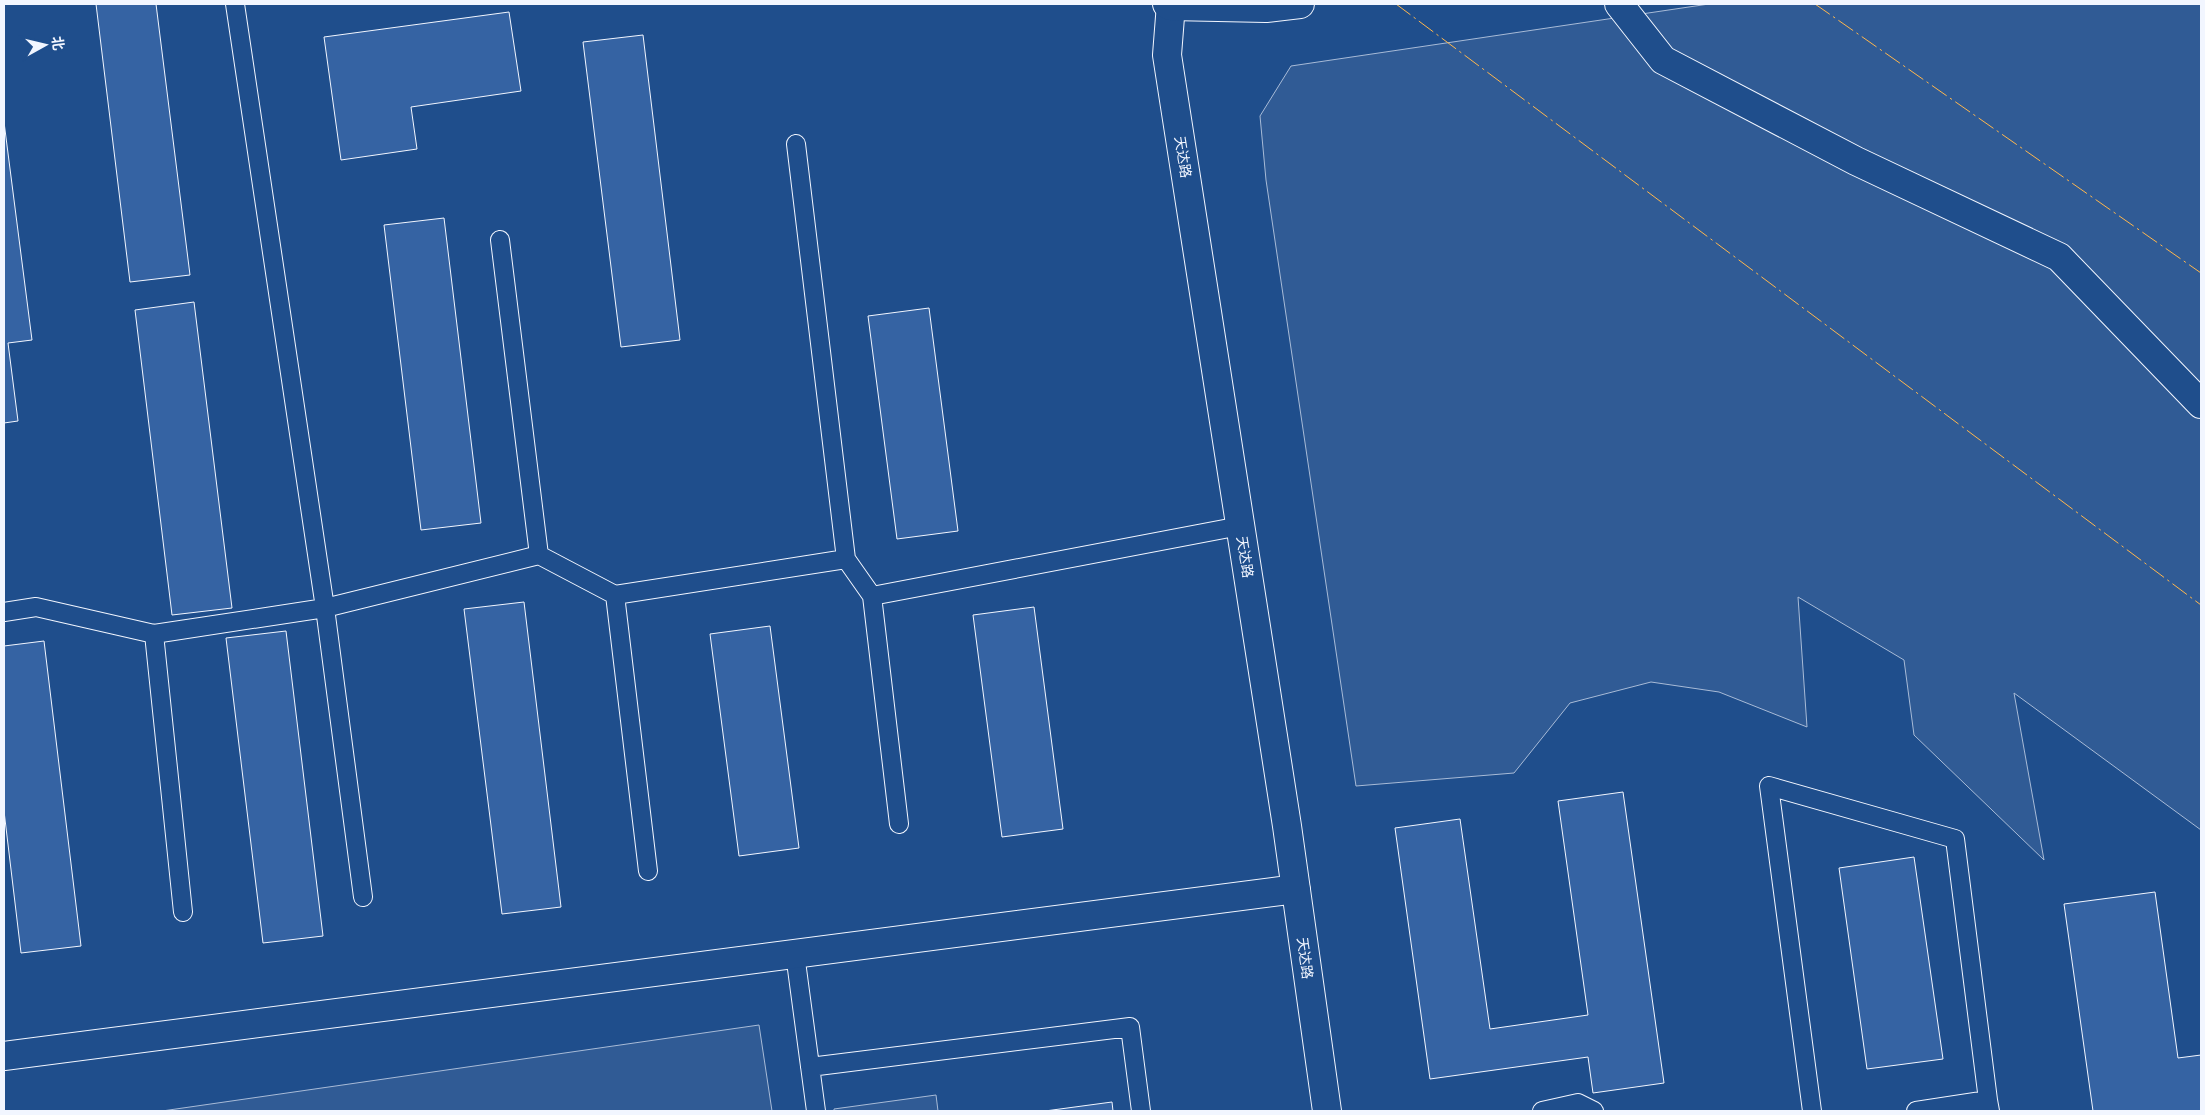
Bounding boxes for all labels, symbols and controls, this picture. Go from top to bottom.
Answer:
north arrow [20,20,70,70]
text: 北 [48,35,68,51]
street label: 天达路 [1171,135,1195,179]
street label: 天达路 [1233,535,1257,579]
street label: 天达路 [1293,936,1317,980]

